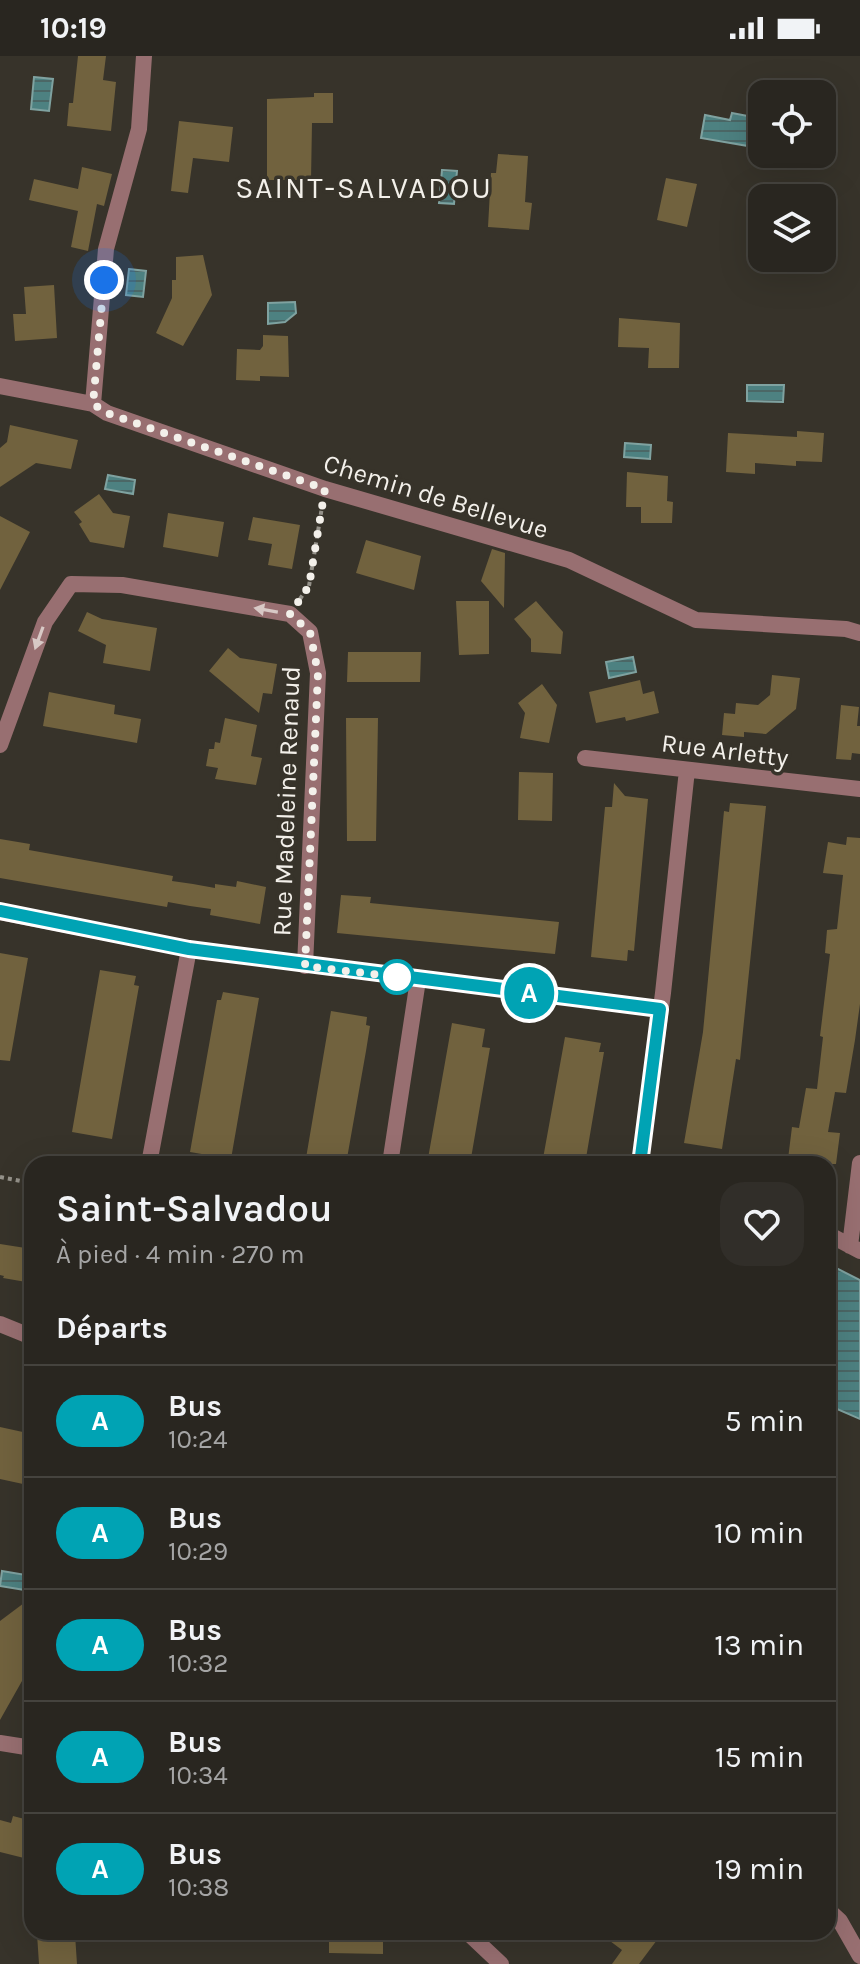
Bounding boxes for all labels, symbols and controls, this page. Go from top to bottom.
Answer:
text: 10:19 [40,10,107,46]
map controls [748,80,836,272]
button: locate [748,80,836,168]
district label: SAINT-SALVADOU [235,170,493,206]
button: layers [748,184,836,272]
your location [84,260,124,300]
street label: Chemin de Bellevue [320,448,552,545]
one-way arrow [253,603,278,616]
one-way arrow [32,626,45,650]
street label: Rue Madeleine Renaud [266,665,307,937]
street label: Rue Arletty [660,727,790,774]
unlabelled marker [380,960,414,994]
line badge: A [503,967,555,1019]
text: A [520,976,538,1009]
button: heart [720,1182,804,1266]
text: Saint-Salvadou [56,1186,333,1231]
text: À pied · 4 min · 270 m [56,1239,304,1270]
text: Départs [56,1310,168,1346]
text: Bus [168,1388,222,1424]
text: 5 min [725,1403,804,1439]
text: A [91,1404,109,1437]
text: 10:24 [168,1424,228,1455]
text: Bus [168,1500,222,1536]
text: 10 min [714,1515,804,1551]
text: A [91,1516,109,1549]
text: 10:29 [168,1536,228,1567]
text: Bus [168,1612,222,1648]
text: 13 min [714,1627,804,1663]
text: A [91,1628,109,1661]
text: 10:32 [168,1648,228,1679]
text: Bus [168,1724,222,1760]
text: 15 min [715,1739,804,1775]
text: A [91,1740,109,1773]
text: 10:34 [168,1760,228,1791]
text: Bus [168,1836,222,1872]
text: 19 min [714,1851,804,1887]
text: A [91,1852,109,1885]
text: 10:38 [168,1872,229,1903]

